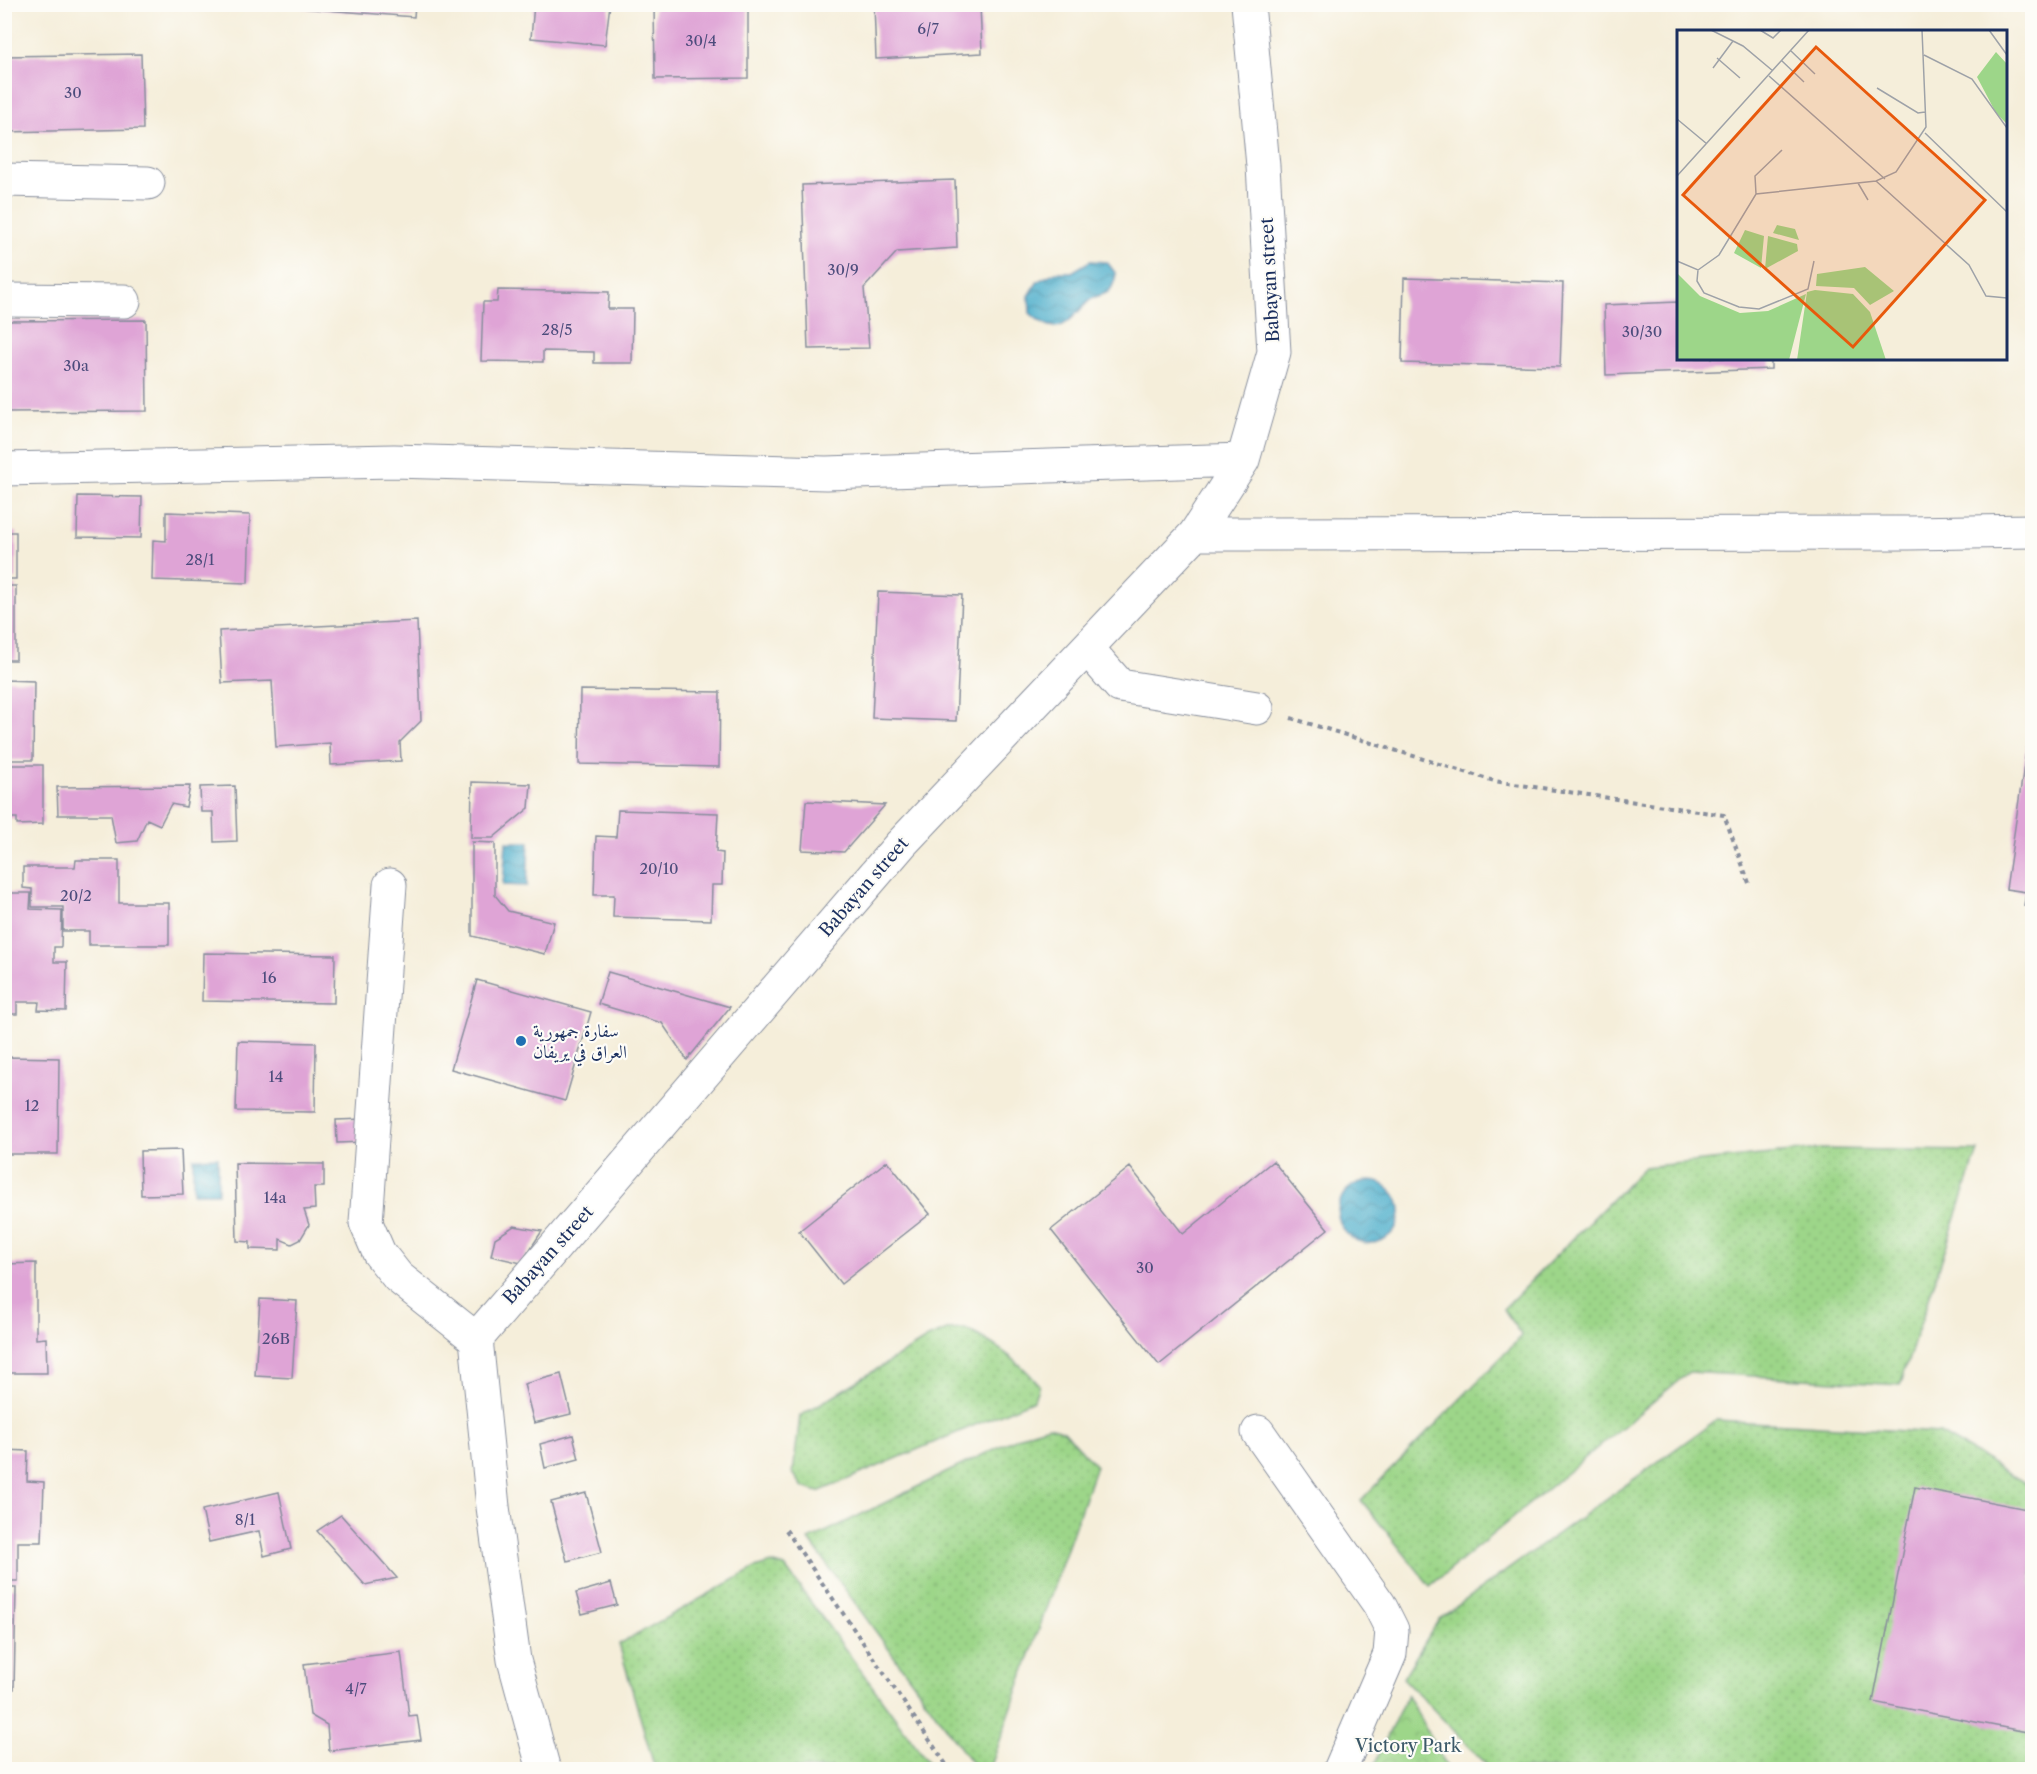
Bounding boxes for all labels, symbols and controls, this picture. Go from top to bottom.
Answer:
house number: 6/7 [917,19,939,38]
inset map [1677,30,2007,360]
house number: 30/4 [685,31,717,50]
house number: 30 [64,83,82,102]
street label: Babayan street [1256,216,1284,343]
house number: 30/9 [827,260,859,279]
house number: 28/5 [542,320,572,339]
house number: 30/30 [1622,322,1662,341]
house number: 30a [63,356,89,375]
house number: 28/1 [185,550,215,569]
street label: Babayan street [815,832,914,941]
house number: 20/10 [639,859,679,878]
house number: 20/2 [60,886,92,905]
house number: 16 [261,968,277,987]
place label: سفارة جمهورية العراق في يريفان [533,1020,627,1067]
marker: سفارة جمهورية العراق في يريفان [514,1034,528,1048]
house number: 14 [269,1067,283,1086]
house number: 12 [25,1096,39,1115]
house number: 14a [264,1188,287,1207]
street label: Babayan street [498,1201,598,1309]
house number: 30 [1136,1258,1154,1277]
house number: 26B [262,1329,290,1348]
house number: 8/1 [235,1510,256,1529]
house number: 4/7 [345,1679,367,1698]
park label: Victory Park [1354,1735,1463,1757]

